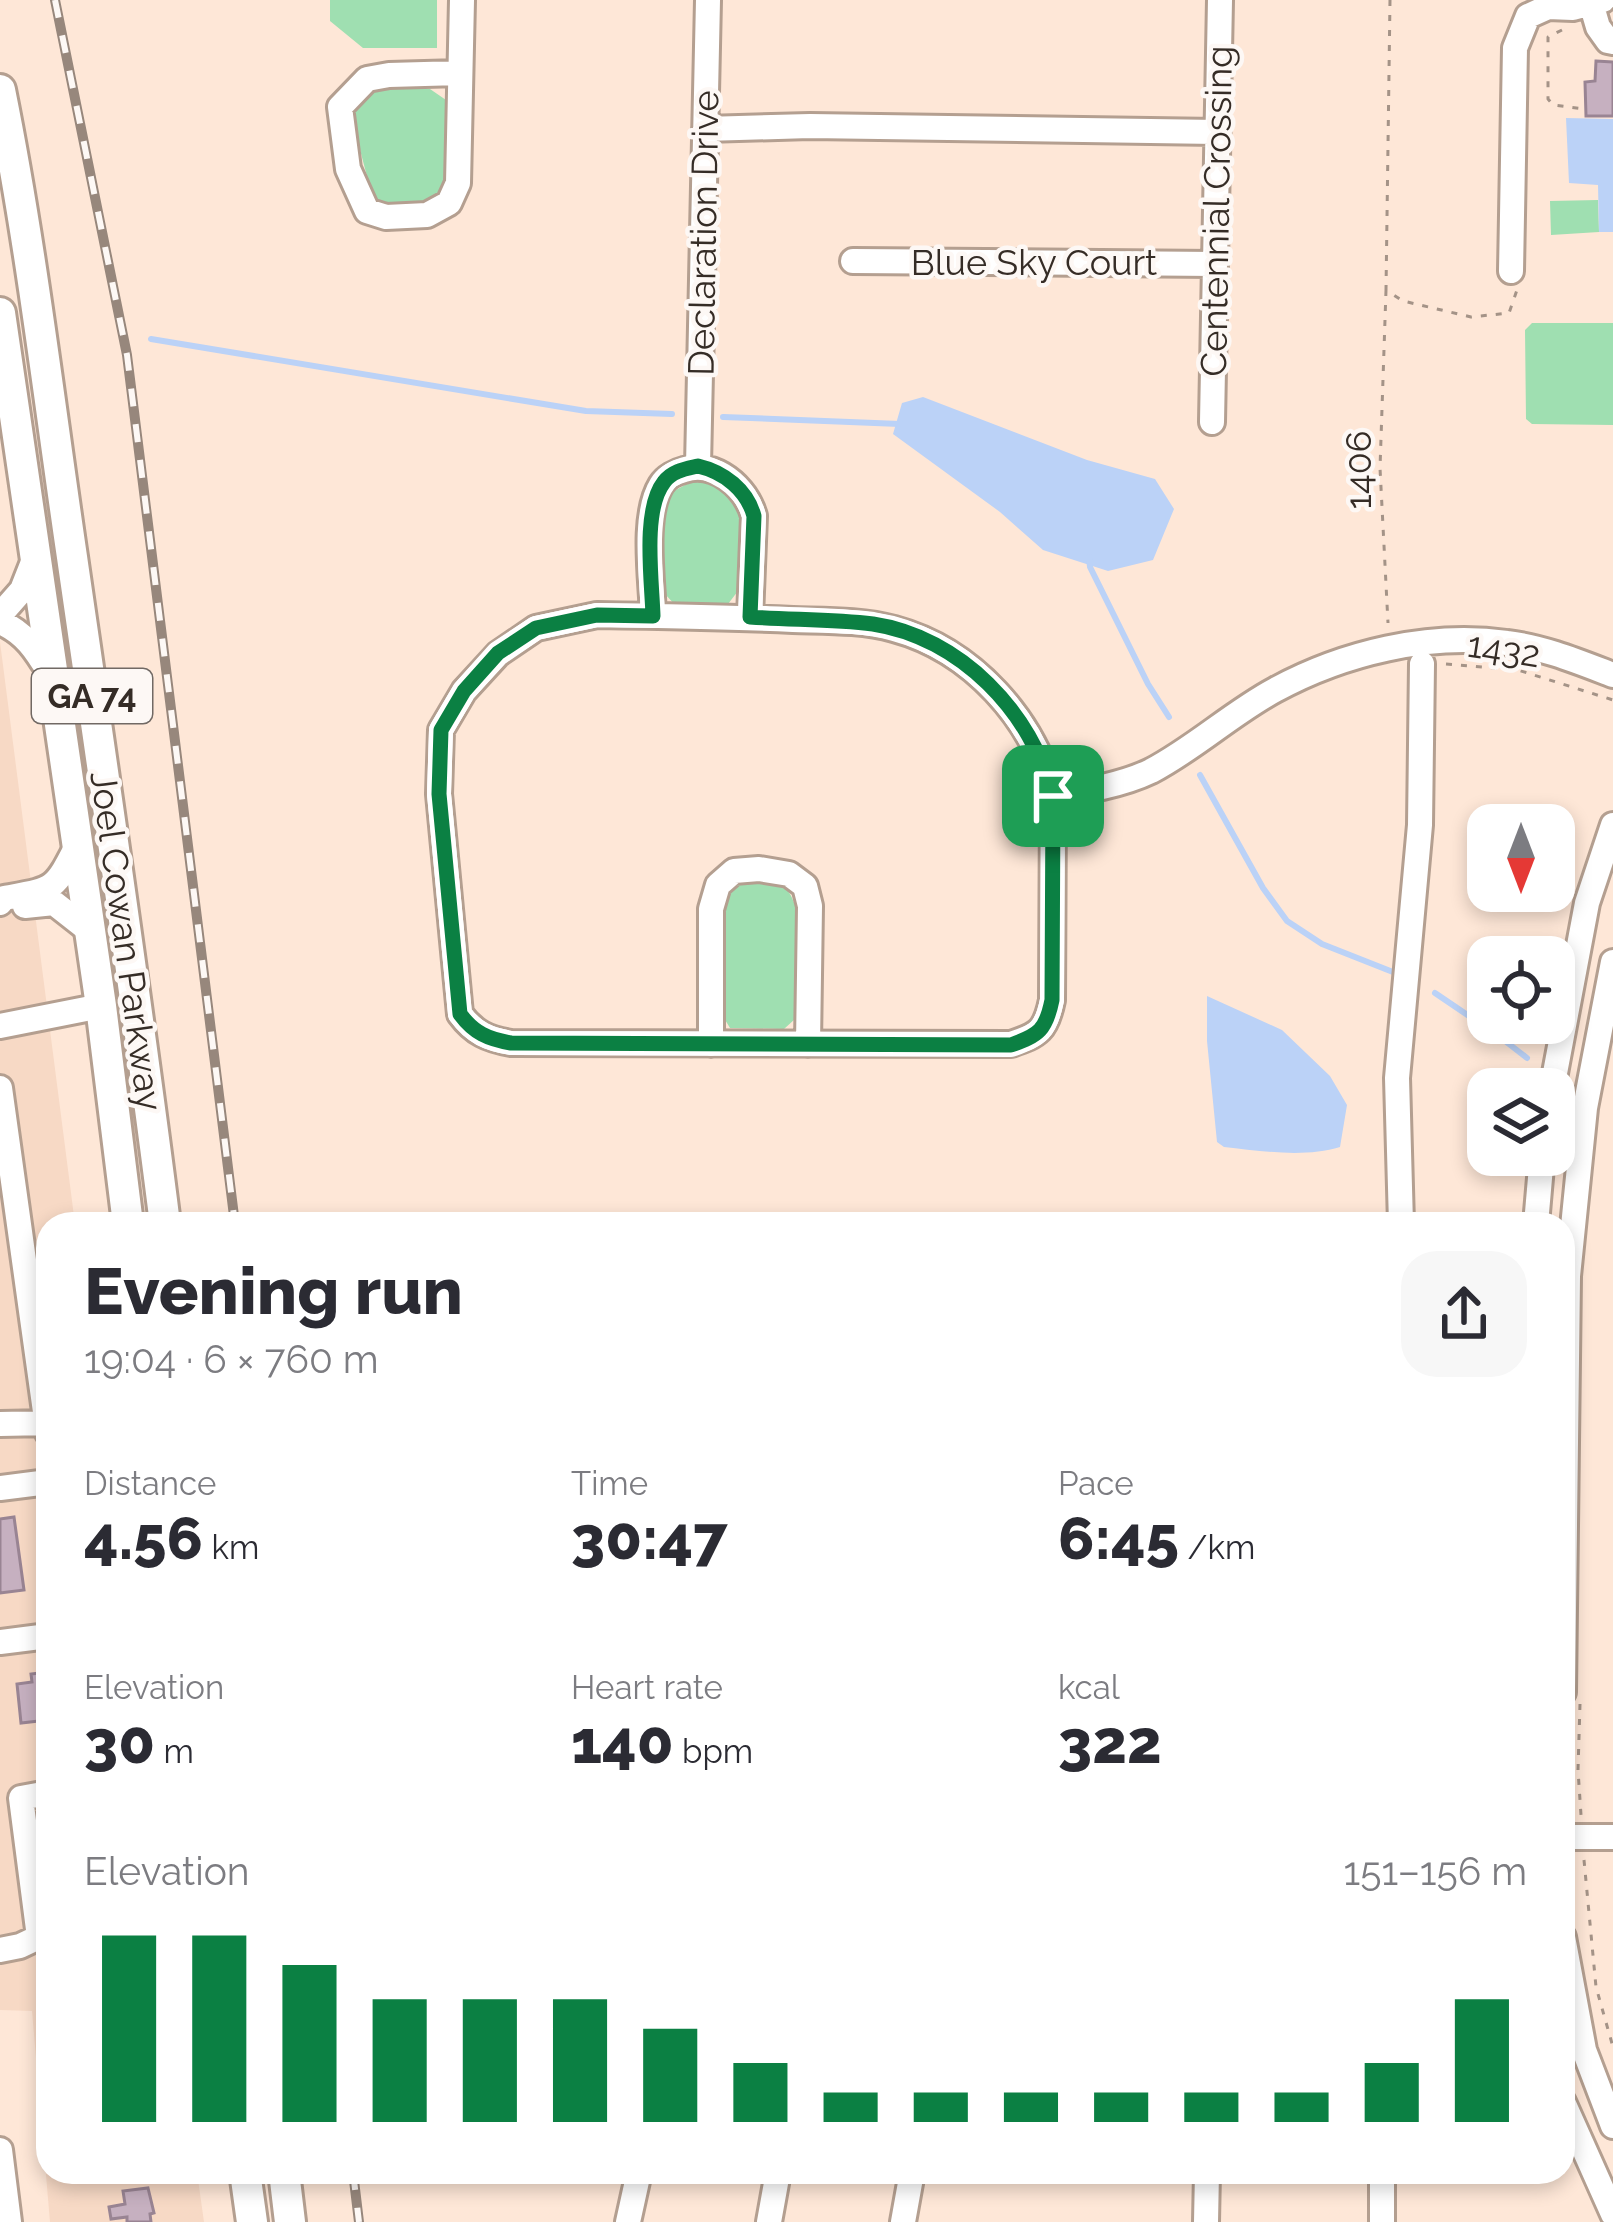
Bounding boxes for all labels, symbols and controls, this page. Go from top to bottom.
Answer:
street label: Centennial Crossing [1192,45,1240,377]
street label: Declaration Drive [680,90,726,376]
street label: Blue Sky Court [911,241,1157,283]
street label: 1406 [1337,431,1379,509]
street label: 1432 [1465,623,1543,675]
road number: GA 74 [32,669,152,723]
pin [1002,745,1104,847]
icon: arrive [1020,763,1086,829]
street label: Joel Cowan Parkway [82,769,172,1113]
north arrow [1467,804,1575,912]
map controls [1467,804,1575,1176]
button: locate [1467,936,1575,1044]
button: layers [1467,1068,1575,1176]
button: share [1401,1251,1527,1377]
text: Evening run [84,1252,463,1329]
text: 19:04 · 6 × 760 m [84,1336,379,1382]
text: Distance [84,1464,216,1503]
text: Time [571,1464,648,1503]
text: Pace [1058,1464,1134,1503]
text: 4.56 [84,1503,203,1573]
text: 30:47 [571,1503,728,1573]
text: 6:45 [1058,1503,1179,1573]
text: km [203,1528,259,1567]
text: /km [1179,1528,1255,1567]
text: Elevation [84,1668,224,1707]
text: Heart rate [571,1668,723,1707]
text: kcal [1058,1668,1120,1707]
text: 30 [84,1707,155,1777]
text: 140 [571,1707,674,1777]
text: 322 [1058,1707,1162,1777]
text: m [155,1732,194,1771]
text: bpm [674,1732,753,1771]
text: Elevation [84,1848,250,1894]
text: 151–156 m [1344,1848,1527,1894]

